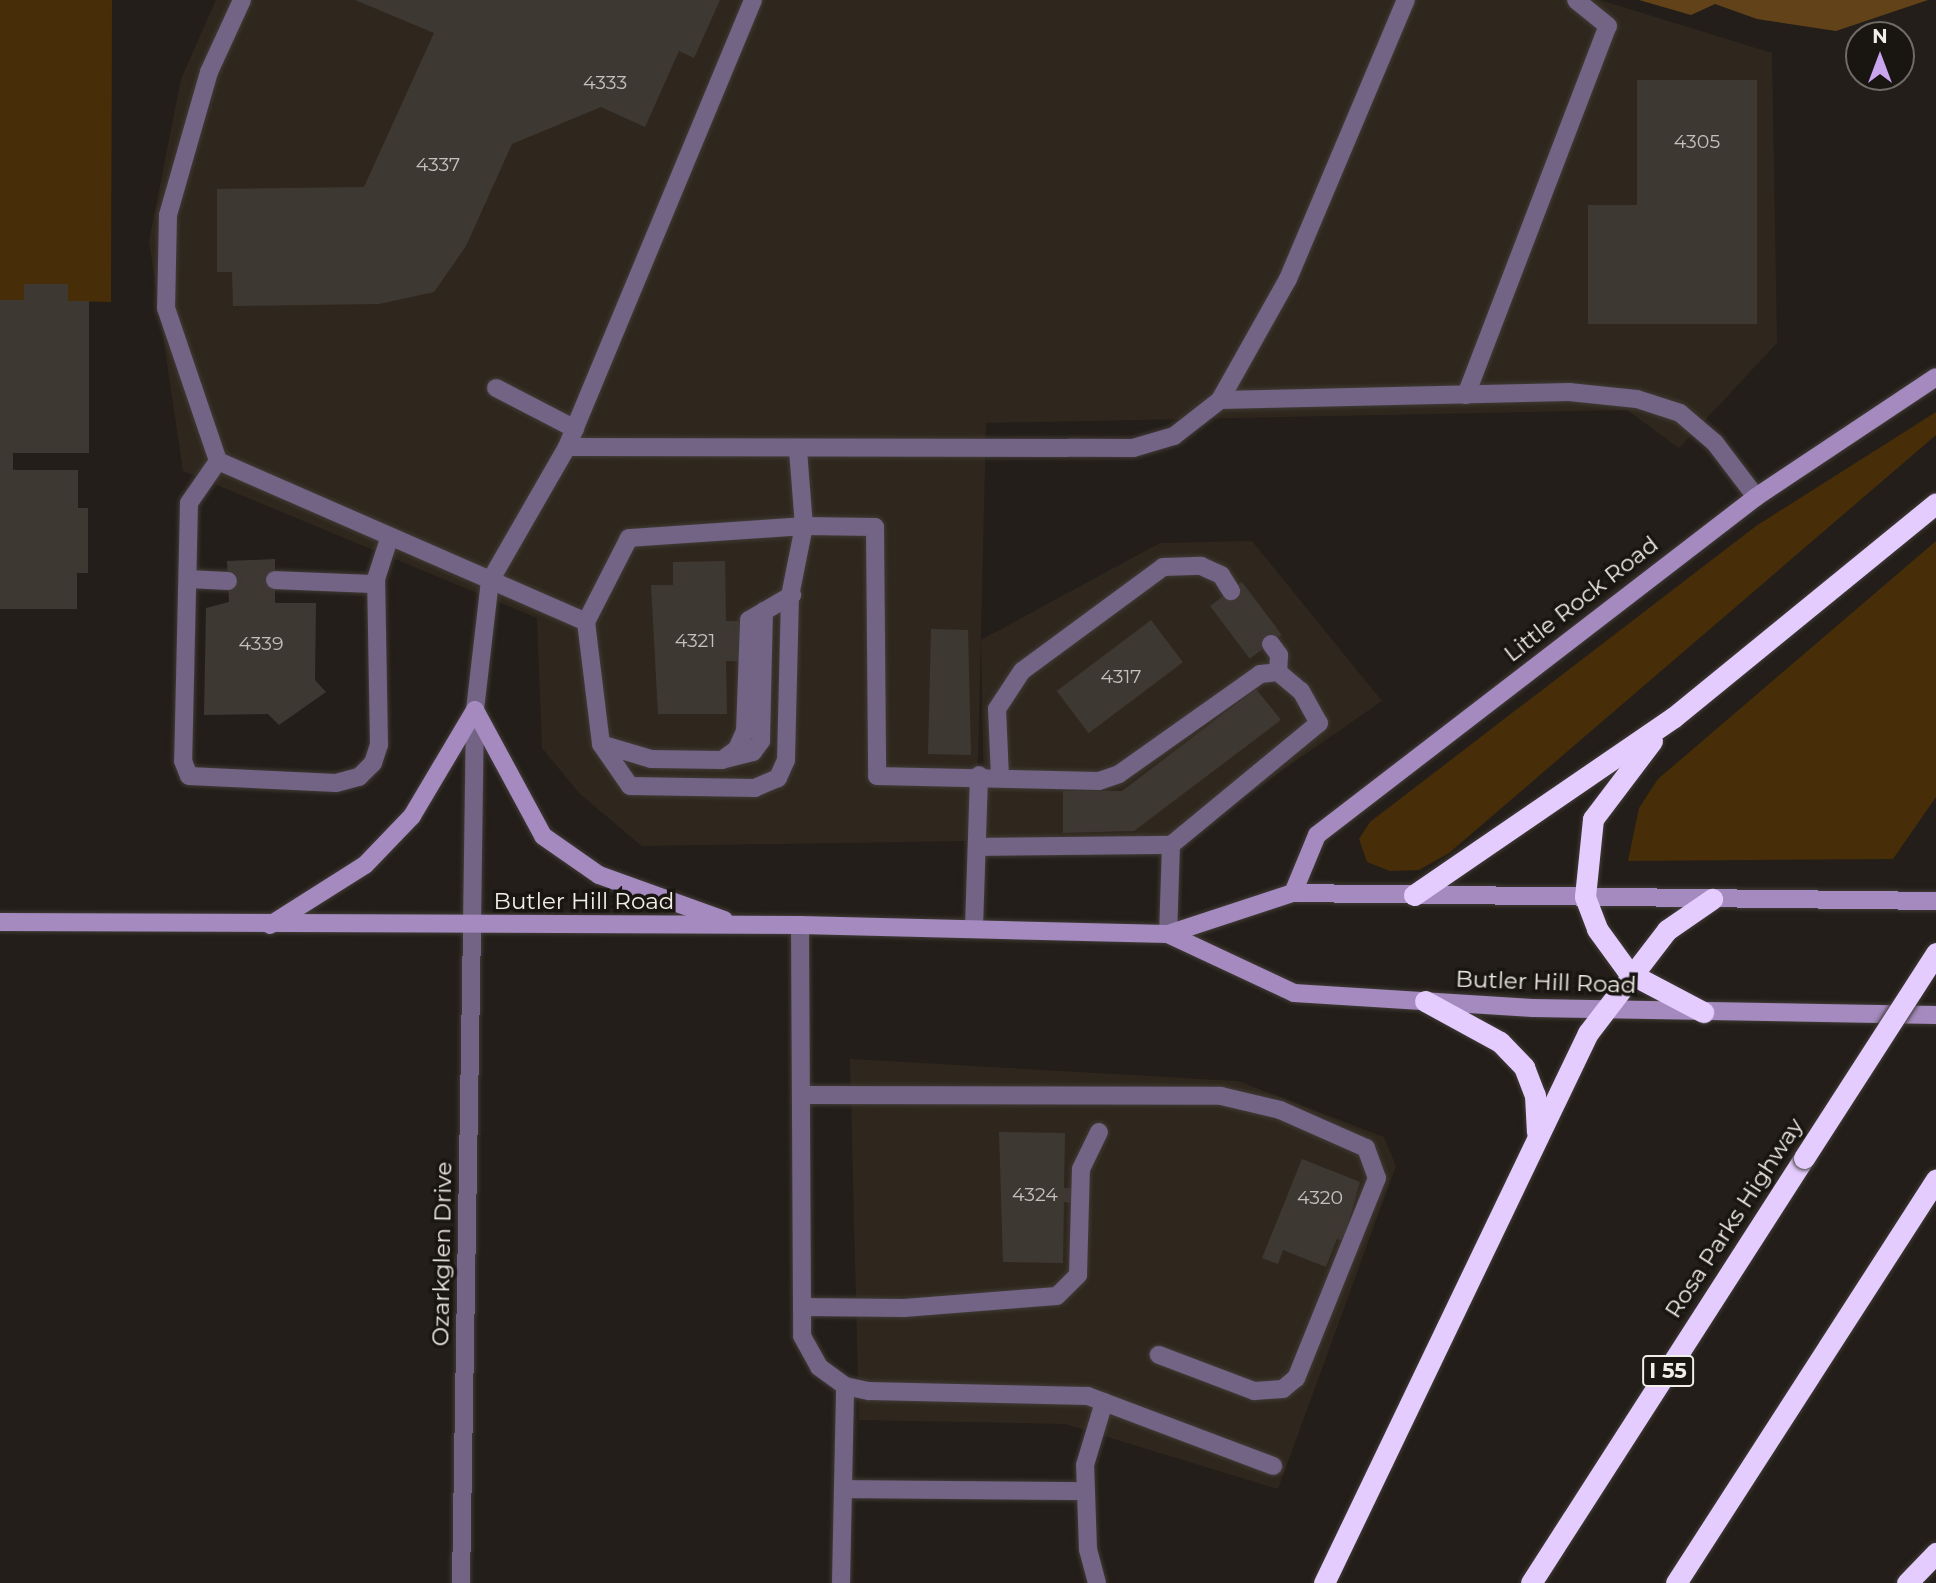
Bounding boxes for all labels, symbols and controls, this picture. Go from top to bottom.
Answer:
north arrow [1845,21,1915,91]
text: N [1872,25,1888,48]
house number: 4333 [583,72,627,94]
house number: 4305 [1674,131,1720,153]
house number: 4337 [416,154,460,176]
street label: Little Rock Road [1499,530,1663,668]
house number: 4321 [675,630,715,652]
house number: 4339 [238,633,284,655]
house number: 4317 [1100,666,1142,688]
street label: Butler Hill Road [494,887,674,915]
street label: Butler Hill Road [1455,965,1637,999]
street label: Rosa Parks Highway [1659,1113,1809,1323]
street label: Ozarkglen Drive [427,1161,457,1347]
house number: 4324 [1012,1184,1058,1206]
house number: 4320 [1297,1187,1343,1209]
road number: I 55 [1642,1354,1694,1388]

